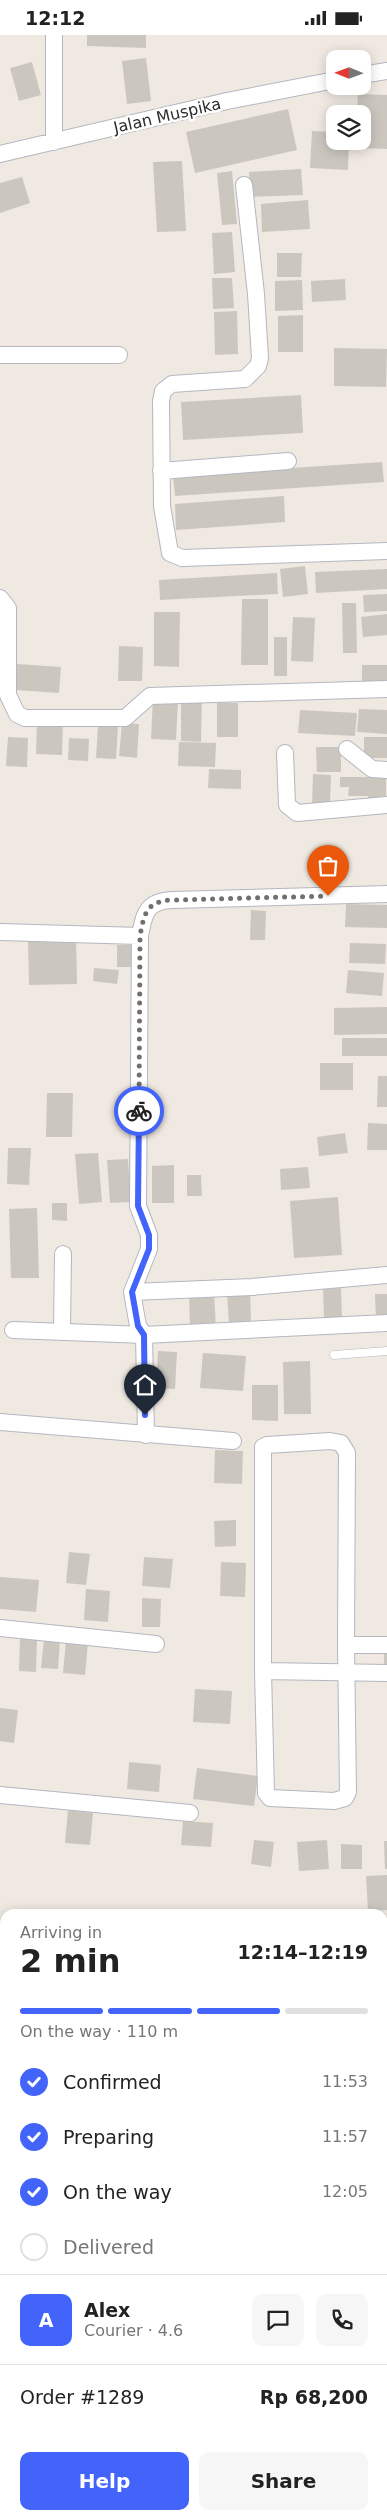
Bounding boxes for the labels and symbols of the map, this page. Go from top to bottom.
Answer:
north arrow [326,50,371,95]
street label: Jalan Muspika [111,94,223,137]
pin [307,845,349,896]
courier [114,1086,164,1136]
pin [124,1364,166,1415]

